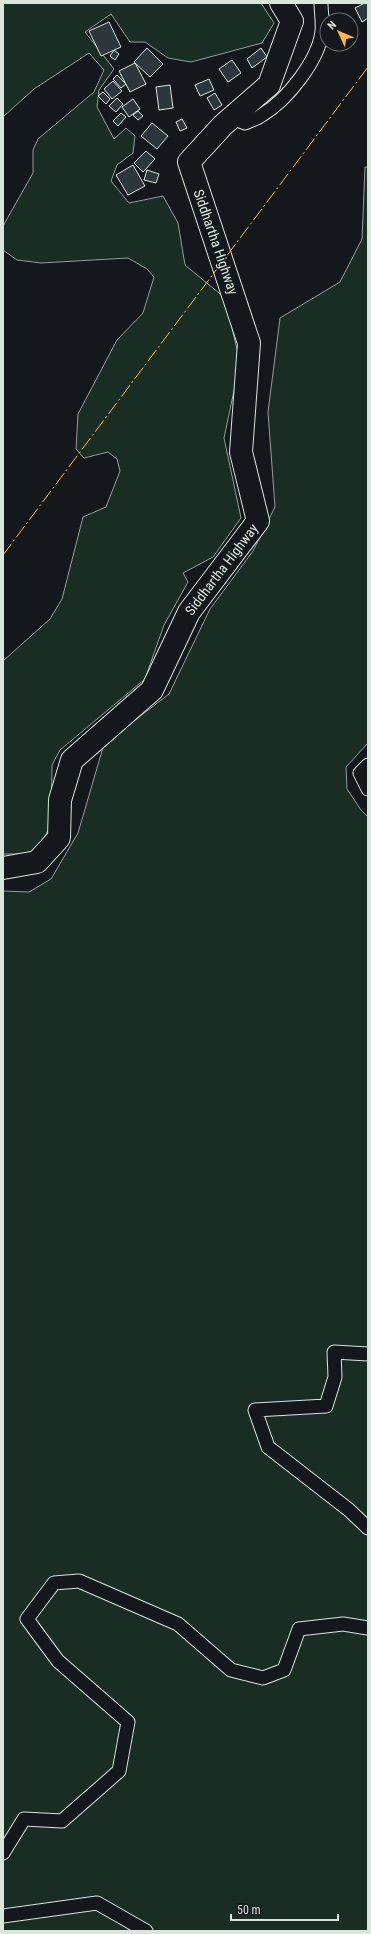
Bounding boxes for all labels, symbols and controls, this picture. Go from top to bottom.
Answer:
north arrow [319,12,359,52]
text: N [325,18,339,32]
street label: Siddhartha Highway [190,187,242,297]
street label: Siddhartha Highway [182,520,261,618]
scale bar [231,1896,338,1922]
text: 50 m [237,1903,261,1917]

